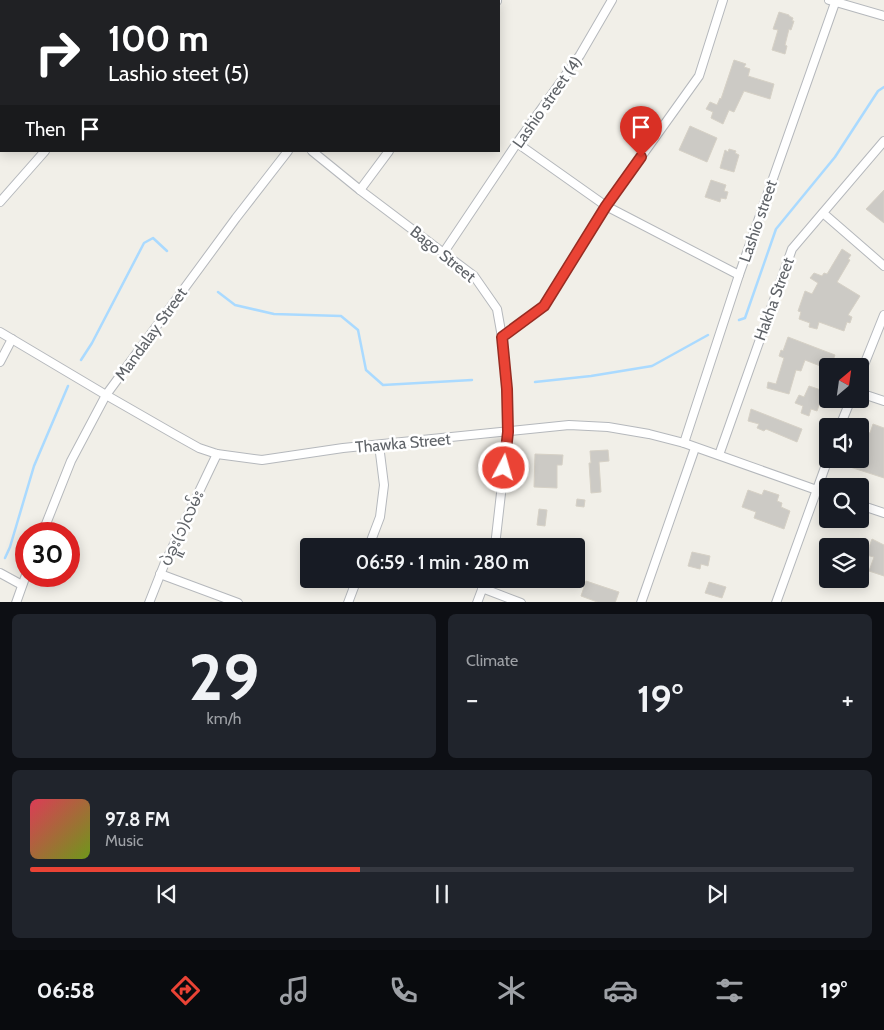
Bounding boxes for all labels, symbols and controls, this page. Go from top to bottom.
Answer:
text: 100 m [108,17,209,60]
icon: right [25,20,90,85]
street label: Lashio street (4) [508,52,586,152]
text: Lashio steet (5) [108,60,249,87]
pin [620,106,662,157]
icon: arrive [627,113,655,141]
icon: arrive [76,115,104,143]
text: Then [25,118,66,141]
street label: Lashio street [735,177,781,264]
street label: Bago Street [406,222,480,287]
street label: Hakha Street [750,254,798,343]
street label: Mandalay Street [111,283,191,384]
north arrow [819,358,869,408]
map controls [819,358,869,588]
button: sound [819,418,869,468]
street label: Thawka Street [355,429,452,457]
position arrow [477,441,529,493]
button: search [819,478,869,528]
street label: ပဲခူး(၁)လမ်း [154,486,212,571]
speed limit sign: 30 [15,522,80,587]
button: layers [819,538,869,588]
text: 06:59 · 1 min · 280 m [356,551,529,574]
text: 29 [189,637,259,716]
text: Climate [466,651,518,670]
text: 19° [637,675,683,722]
text: − [466,682,478,716]
text: + [842,682,854,716]
text: km/h [206,709,242,728]
text: 97.8 FM [105,808,170,831]
text: Music [105,831,143,850]
icon: previous [153,880,181,908]
icon: pause [428,880,456,908]
icon: next [703,880,731,908]
icon: directions [168,973,203,1008]
icon: music [277,973,312,1008]
icon: phone [386,973,421,1008]
icon: climate [494,973,529,1008]
icon: car [603,973,638,1008]
icon: filters [712,973,747,1008]
text: 06:58 [37,977,95,1004]
text: 19° [820,977,847,1004]

